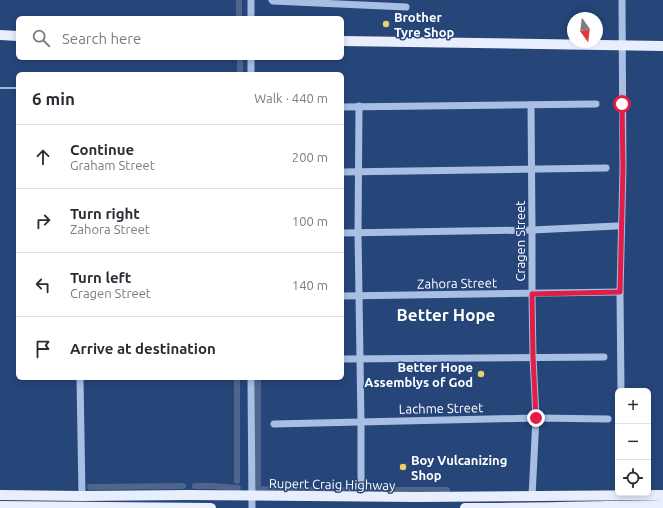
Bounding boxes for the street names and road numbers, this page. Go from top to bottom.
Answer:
street label: Cragen Street [513,201,527,281]
street label: Zahora Street [417,275,497,291]
street label: Lachme Street [399,400,483,416]
street label: Rupert Craig Highway [269,476,395,492]

